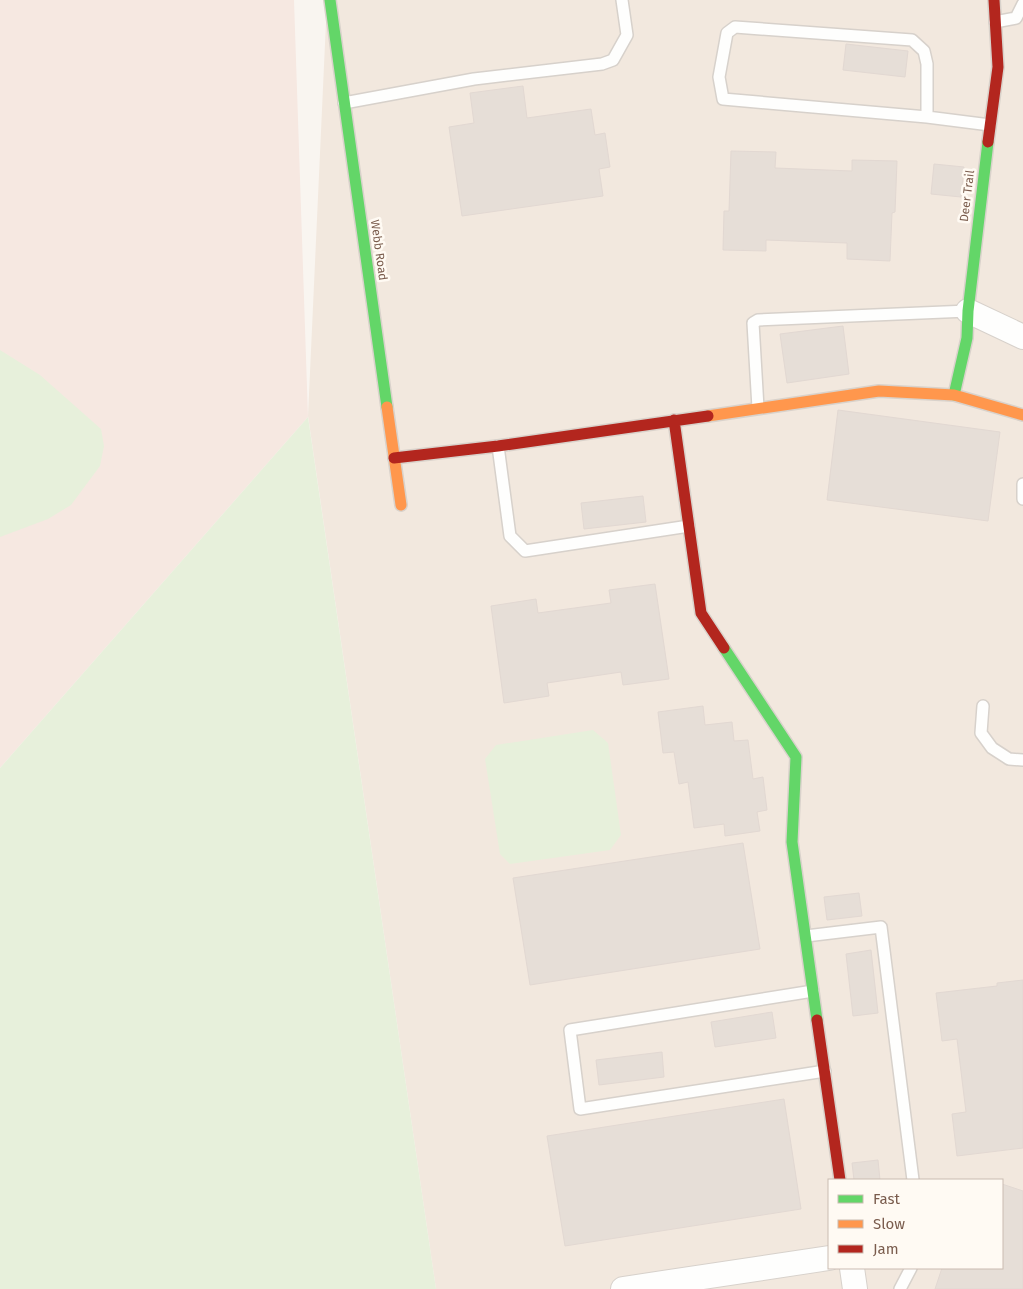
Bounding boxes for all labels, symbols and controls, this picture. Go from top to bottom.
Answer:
street label: Deer Trail [957,169,977,223]
street label: Webb Road [368,219,390,281]
legend [828,1179,1003,1269]
text: Fast [873,1190,900,1208]
text: Slow [873,1215,905,1233]
text: Jam [873,1240,899,1258]

